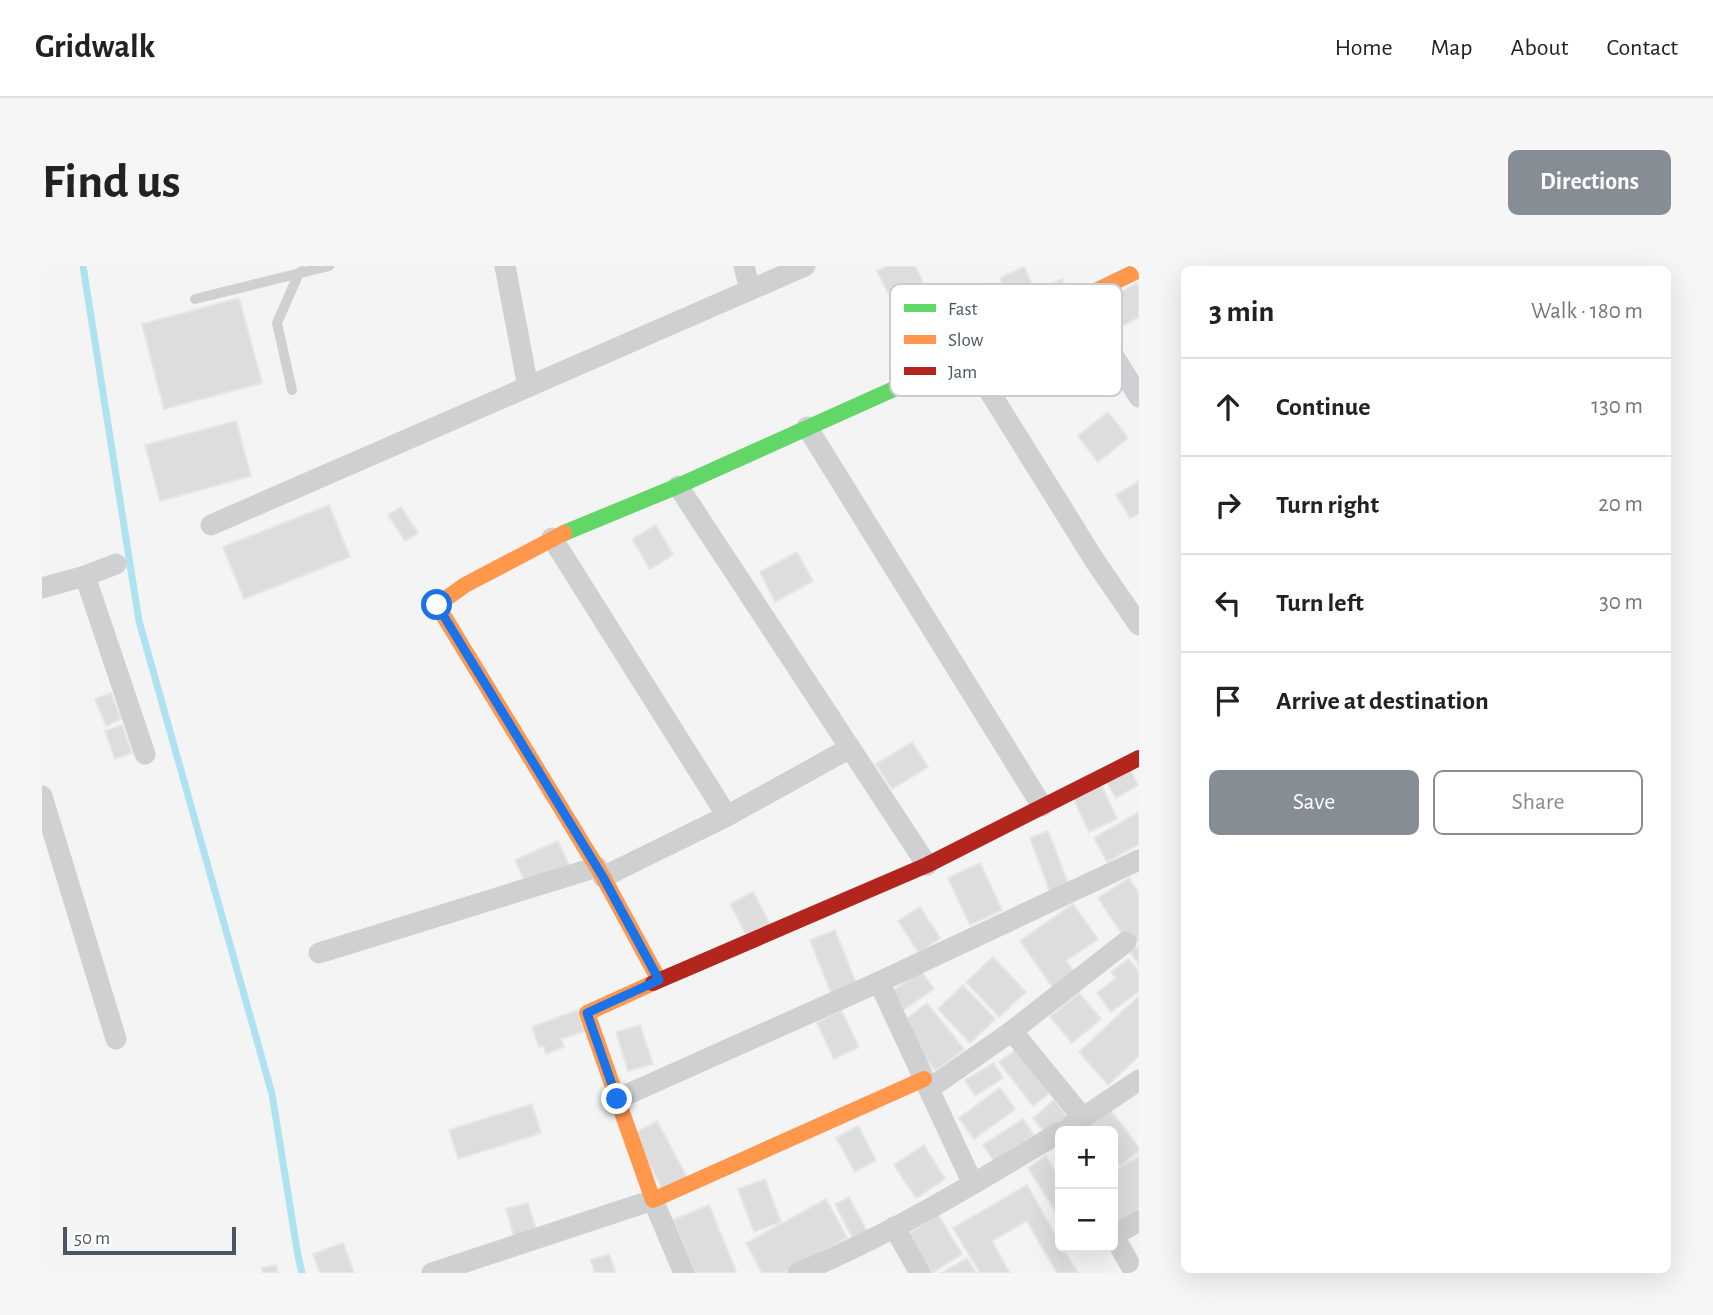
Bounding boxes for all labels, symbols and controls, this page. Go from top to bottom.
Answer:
text: Gridwalk [35,31,155,64]
text: Home [1335,36,1393,60]
text: Map [1431,36,1473,60]
text: About [1511,36,1568,60]
text: Contact [1606,36,1678,60]
button: Directions [1508,150,1671,215]
text: Find us [42,158,181,207]
legend [890,284,1122,396]
text: 3 min [1209,297,1274,327]
text: Fast [948,300,978,319]
text: Walk · 180 m [1531,300,1643,323]
text: Slow [948,331,984,350]
text: Jam [948,363,977,382]
icon: ahead [1209,388,1247,426]
text: Continue [1276,394,1371,420]
text: 130 m [1591,395,1643,418]
icon: right [1209,486,1247,524]
text: Turn right [1276,492,1379,518]
text: 20 m [1598,493,1643,516]
icon: left [1209,584,1247,622]
route start [421,589,452,620]
text: Turn left [1276,590,1364,616]
text: 30 m [1599,591,1643,614]
icon: arrive [1209,682,1247,720]
text: Arrive at destination [1276,688,1489,714]
button: Save [1209,770,1419,835]
button: Share [1433,770,1643,835]
route end [601,1083,632,1114]
map controls [1055,1126,1118,1252]
button: + [1055,1126,1118,1189]
button: − [1055,1189,1118,1252]
scale bar [63,1224,236,1256]
text: 50 m [74,1229,110,1248]

